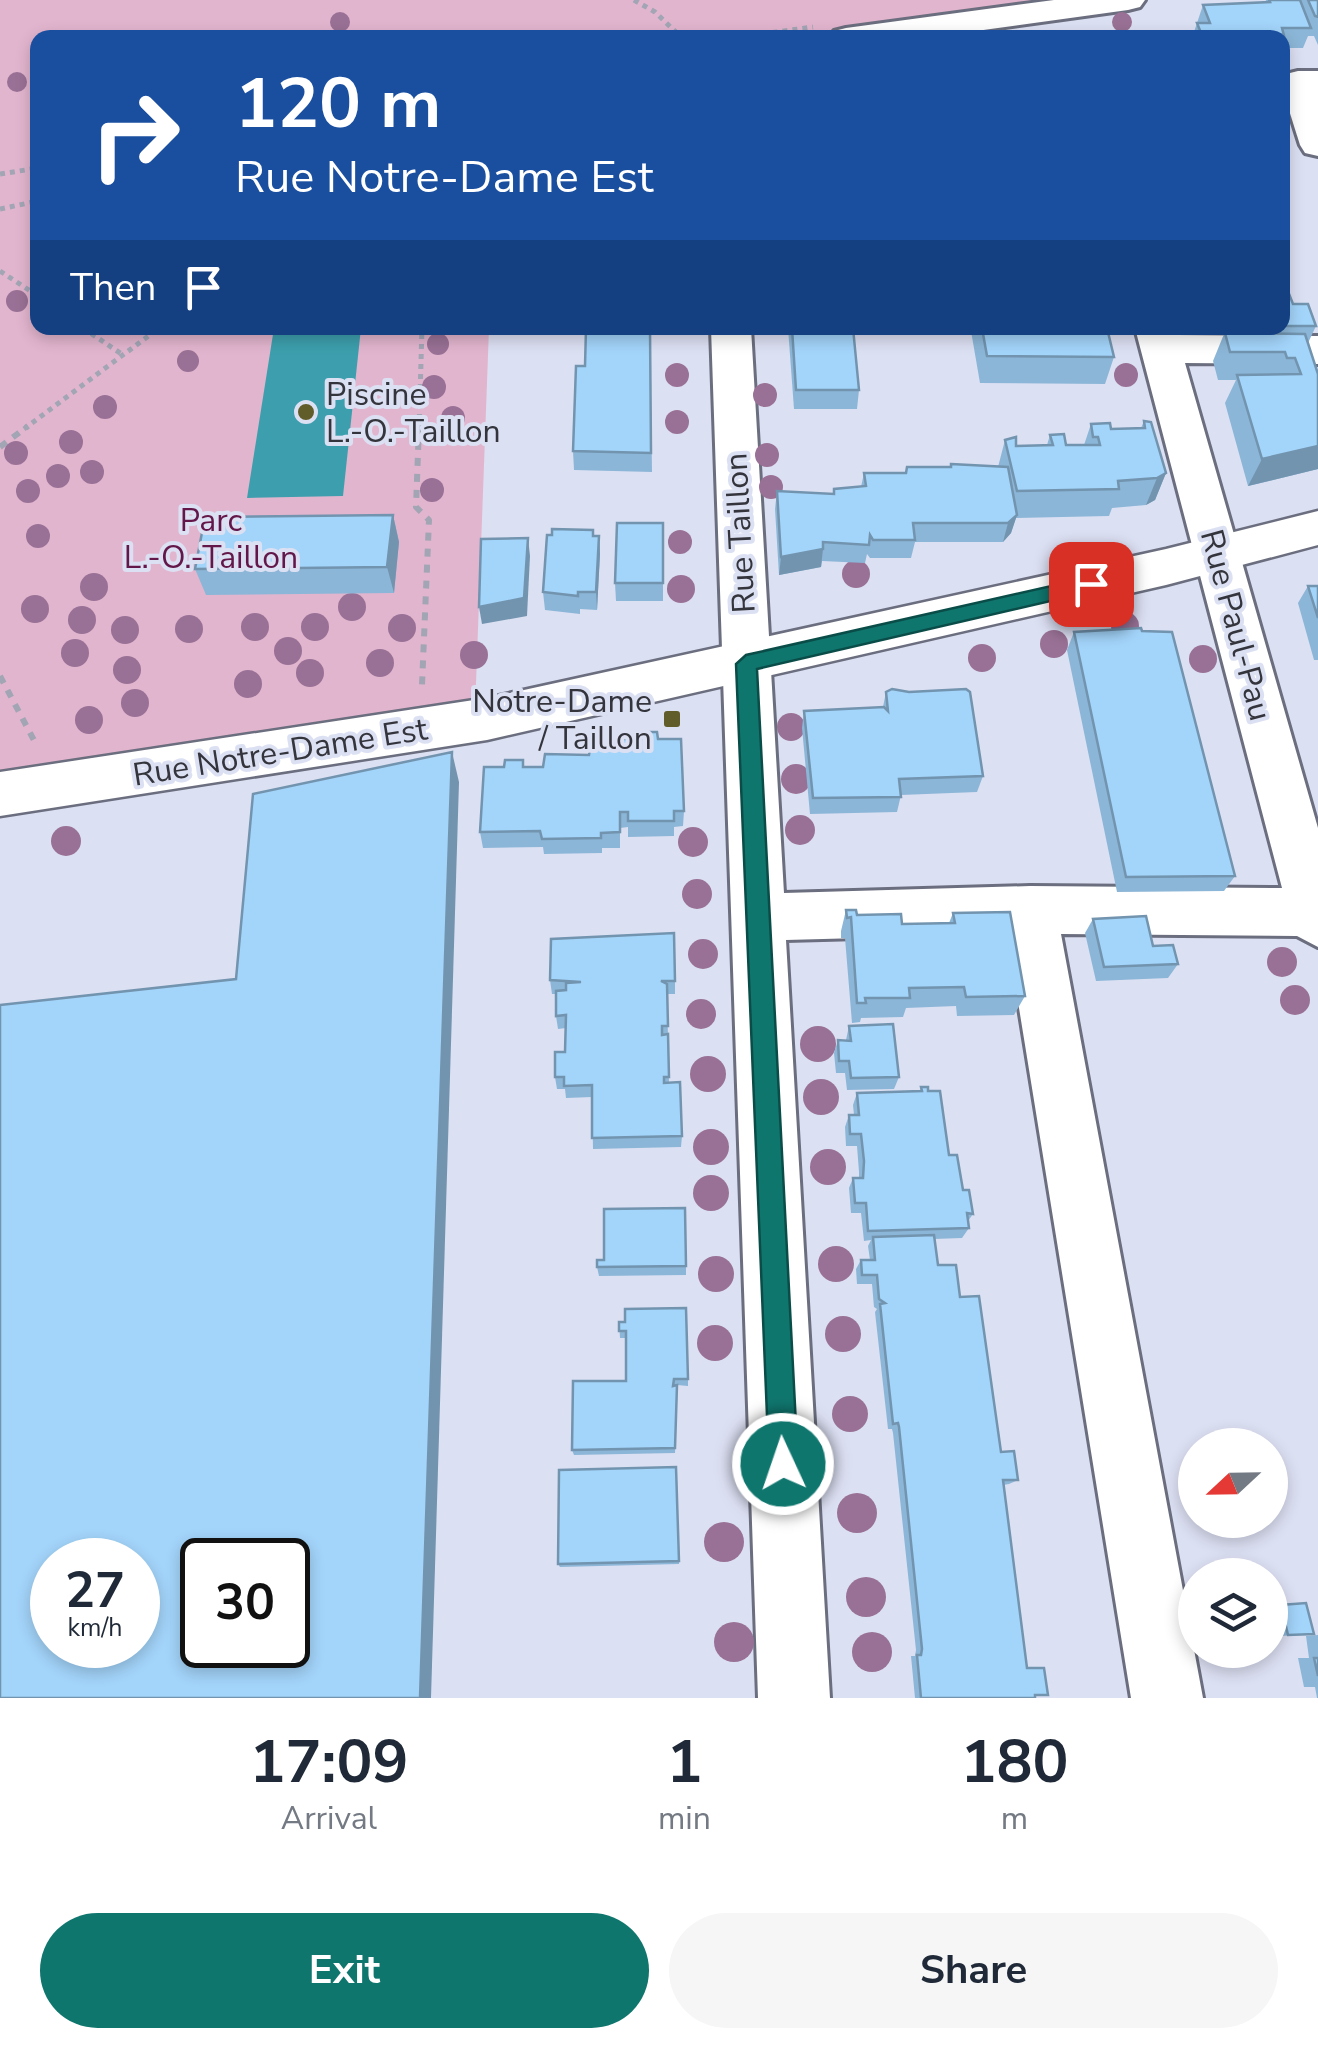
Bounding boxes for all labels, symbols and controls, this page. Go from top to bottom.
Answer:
text: 120 m [235,56,441,152]
icon: right [70,70,200,200]
text: Rue Notre-Dame Est [235,147,653,208]
icon: arrive [176,260,231,315]
text: Then [70,262,156,313]
place label: Piscine L.-O.-Taillon [326,373,501,453]
marker: Piscine L.-O.-Taillon [295,401,317,423]
street label: Rue Taillon [714,452,766,614]
park label: Parc L.-O.-Taillon [124,499,298,579]
street label: Rue Paul-Pau [1190,525,1282,725]
pin [1049,542,1134,627]
icon: arrive [1064,557,1119,612]
place label: Notre-Dame / Taillon [472,680,652,760]
street label: Rue Notre-Dame Est [130,707,431,797]
marker: Notre-Dame / Taillon [661,708,683,730]
position arrow [731,1412,835,1516]
north arrow [1178,1428,1288,1538]
map controls [1178,1428,1288,1668]
speed limit sign: 30 [180,1538,310,1668]
text: 27 [65,1556,125,1625]
button: layers [1178,1558,1288,1668]
text: km/h [67,1611,123,1645]
text: 17:09 [250,1721,408,1803]
text: 1 [666,1721,702,1803]
text: 180 [960,1721,1068,1803]
text: Arrival [281,1797,377,1840]
text: min [658,1797,711,1840]
text: m [1001,1797,1028,1840]
button: Exit [40,1913,649,2028]
button: Share [669,1913,1278,2028]

